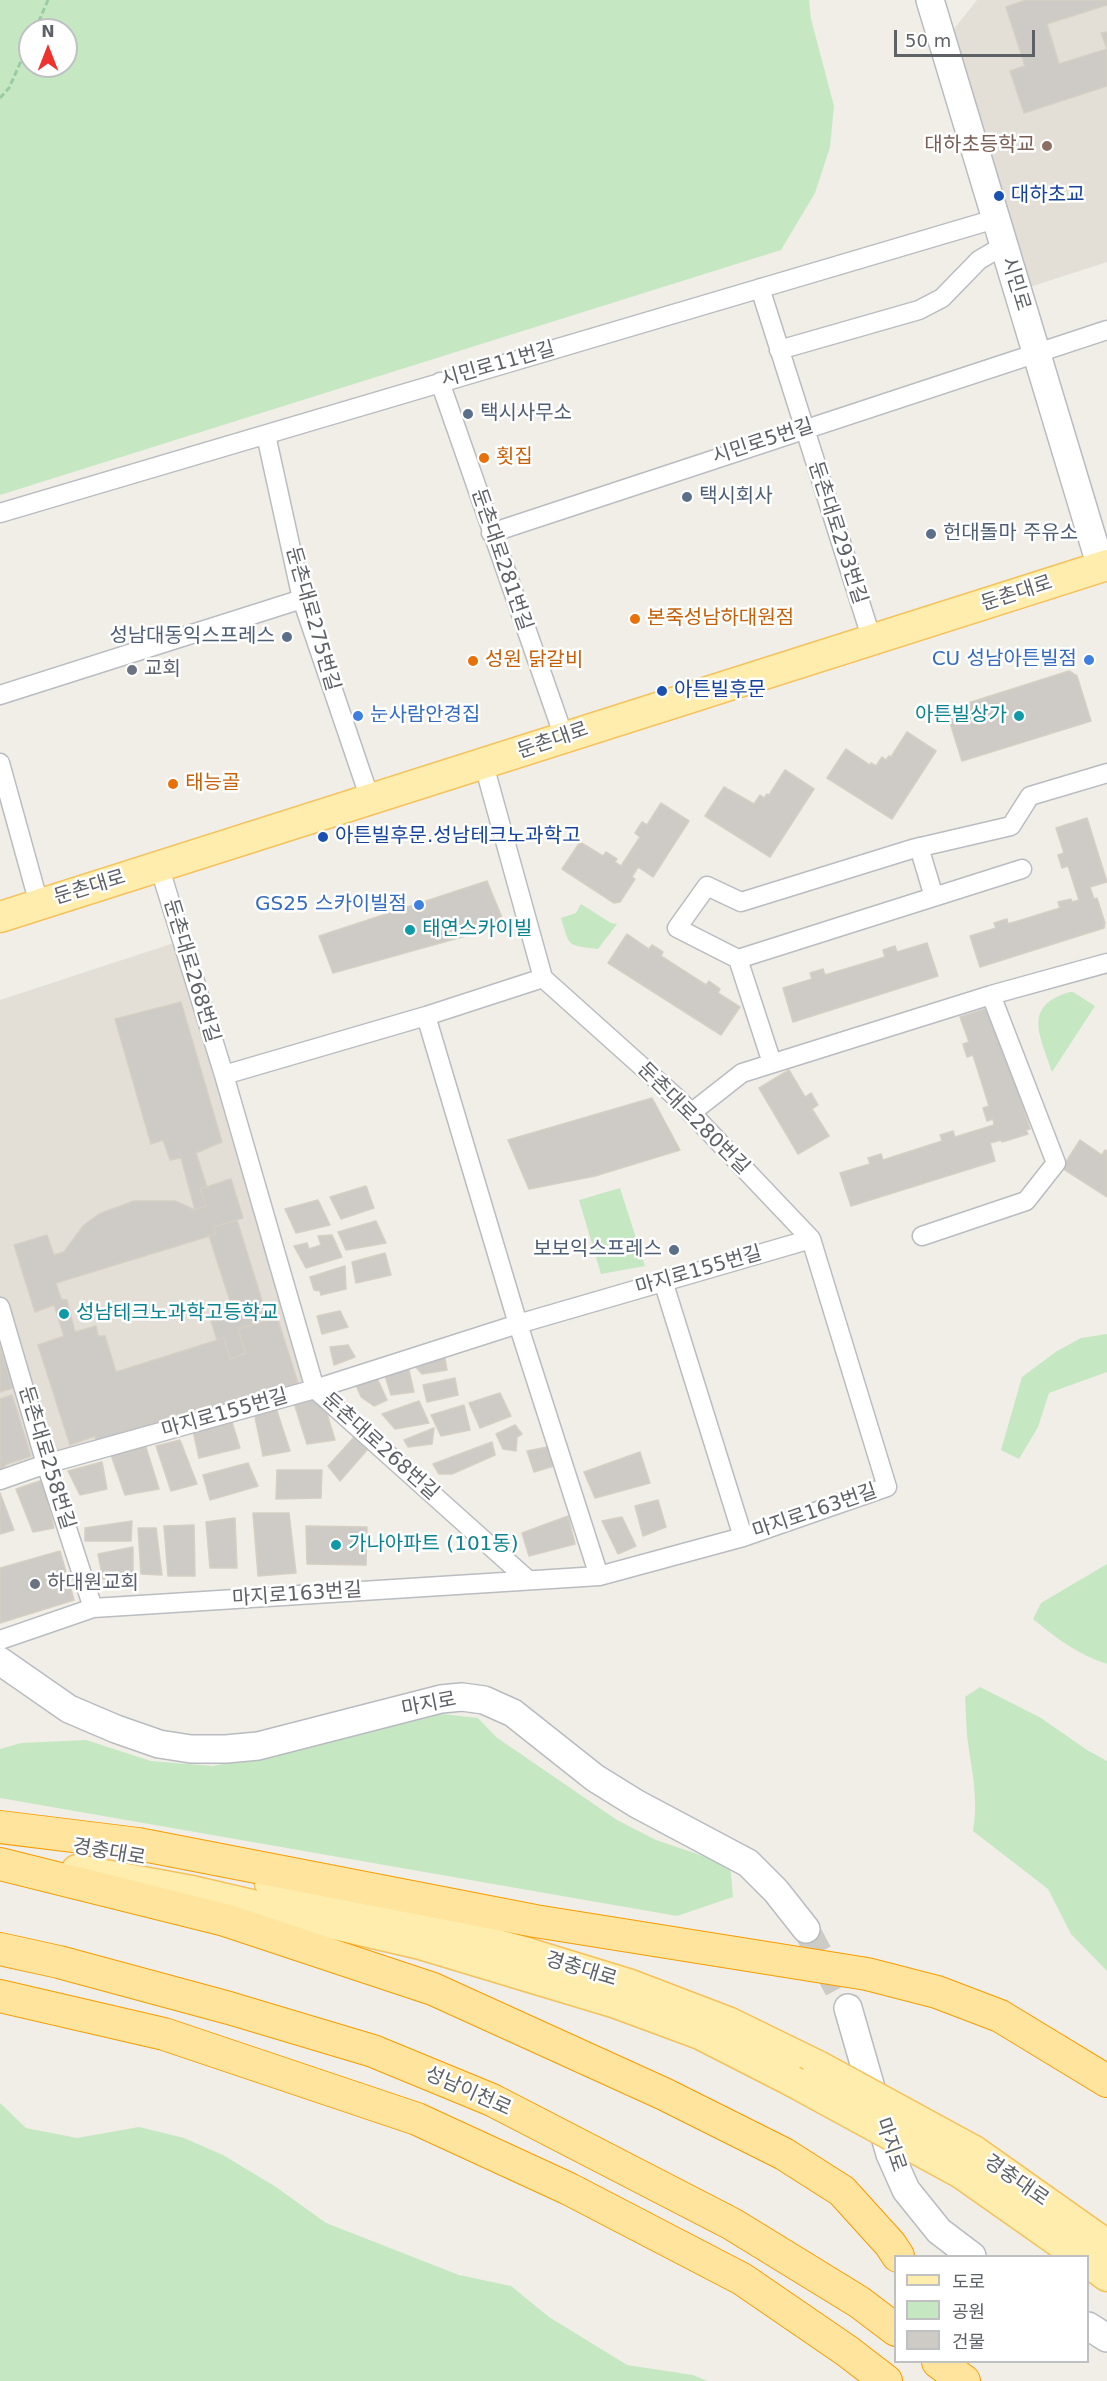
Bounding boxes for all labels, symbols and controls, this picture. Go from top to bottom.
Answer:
north arrow [18,18,78,78]
scale bar [897,18,1038,56]
text: N [41,22,55,41]
text: 50 m [905,30,951,51]
place label: 대하초등학교 [925,134,1035,158]
marker: 대하초등학교 [1040,139,1054,153]
place label: 대하초교 [1011,184,1085,208]
marker: 대하초교 [992,189,1006,203]
street label: 시민로 [995,254,1035,314]
street label: 시민로11번길 [438,337,558,393]
place label: 택시사무소 [480,402,572,426]
marker: 택시사무소 [461,407,475,421]
street label: 시민로5번길 [709,414,817,470]
place label: 횟집 [496,446,533,470]
marker: 횟집 [477,451,491,465]
street label: 둔촌대로293번길 [803,459,871,607]
place label: 택시회사 [699,485,773,509]
street label: 둔촌대로281번길 [465,486,537,634]
marker: 택시회사 [680,490,694,504]
place label: 헌대돌마 주유소 [943,522,1078,546]
marker: 헌대돌마 주유소 [924,527,938,541]
street label: 둔촌대로275번길 [280,544,344,694]
street label: 둔촌대로 [978,571,1056,617]
place label: 본죽성남하대원점 [647,607,794,631]
marker: 본죽성남하대원점 [628,612,642,626]
place label: 성남대동익스프레스 [109,625,275,649]
marker: 성남대동익스프레스 [280,630,294,644]
place label: CU 성남아튼빌점 [932,648,1077,672]
place label: 성원 닭갈비 [485,649,583,673]
marker: CU 성남아튼빌점 [1082,653,1096,667]
marker: 성원 닭갈비 [466,654,480,668]
place label: 교회 [144,658,181,682]
marker: 교회 [125,663,139,677]
place label: 아튼빌후문 [674,679,766,703]
marker: 아튼빌후문 [655,684,669,698]
place label: 눈사람안경집 [370,704,480,728]
place label: 아튼빌상가 [915,704,1007,728]
marker: 눈사람안경집 [351,709,365,723]
marker: 아튼빌상가 [1012,709,1026,723]
street label: 둔촌대로 [514,718,592,764]
place label: 태능골 [185,772,240,796]
marker: 태능골 [166,777,180,791]
place label: 아튼빌후문.성남테크노과학고 [335,825,581,849]
marker: 아튼빌후문.성남테크노과학고 [316,830,330,844]
street label: 둔촌대로 [51,866,129,910]
place label: GS25 스카이빌점 [255,893,407,917]
street label: 둔촌대로268번길 [158,896,224,1046]
marker: GS25 스카이빌점 [412,898,426,912]
place label: 태연스카이빌 [422,918,532,942]
marker: 태연스카이빌 [403,923,417,937]
street label: 둔촌대로280번길 [632,1058,754,1180]
place label: 보보익스프레스 [533,1238,662,1262]
street label: 마지로155번길 [633,1242,765,1300]
marker: 보보익스프레스 [667,1243,681,1257]
place label: 성남테크노과학고등학교 [76,1302,278,1326]
marker: 성남테크노과학고등학교 [57,1307,71,1321]
street label: 둔촌대로258번길 [13,1383,79,1533]
street label: 마지로155번길 [159,1385,291,1443]
street label: 둔촌대로268번길 [317,1388,443,1506]
street label: 마지로163번길 [750,1479,880,1545]
place label: 가나아파트 (101동) [348,1533,519,1557]
marker: 가나아파트 (101동) [329,1538,343,1552]
place label: 하대원교회 [47,1572,139,1596]
marker: 하대원교회 [28,1577,42,1591]
street label: 마지로163번길 [231,1578,363,1612]
street label: 마지로 [400,1688,458,1722]
street label: 경충대로 [71,1835,147,1871]
street label: 경충대로 [542,1948,620,1992]
street label: 성남이천로 [421,2062,515,2122]
street label: 마지로 [870,2115,910,2175]
street label: 경충대로 [979,2150,1053,2212]
legend [894,2255,1089,2363]
text: 도로 [952,2271,985,2292]
text: 공원 [952,2301,985,2322]
text: 건물 [952,2331,985,2352]

